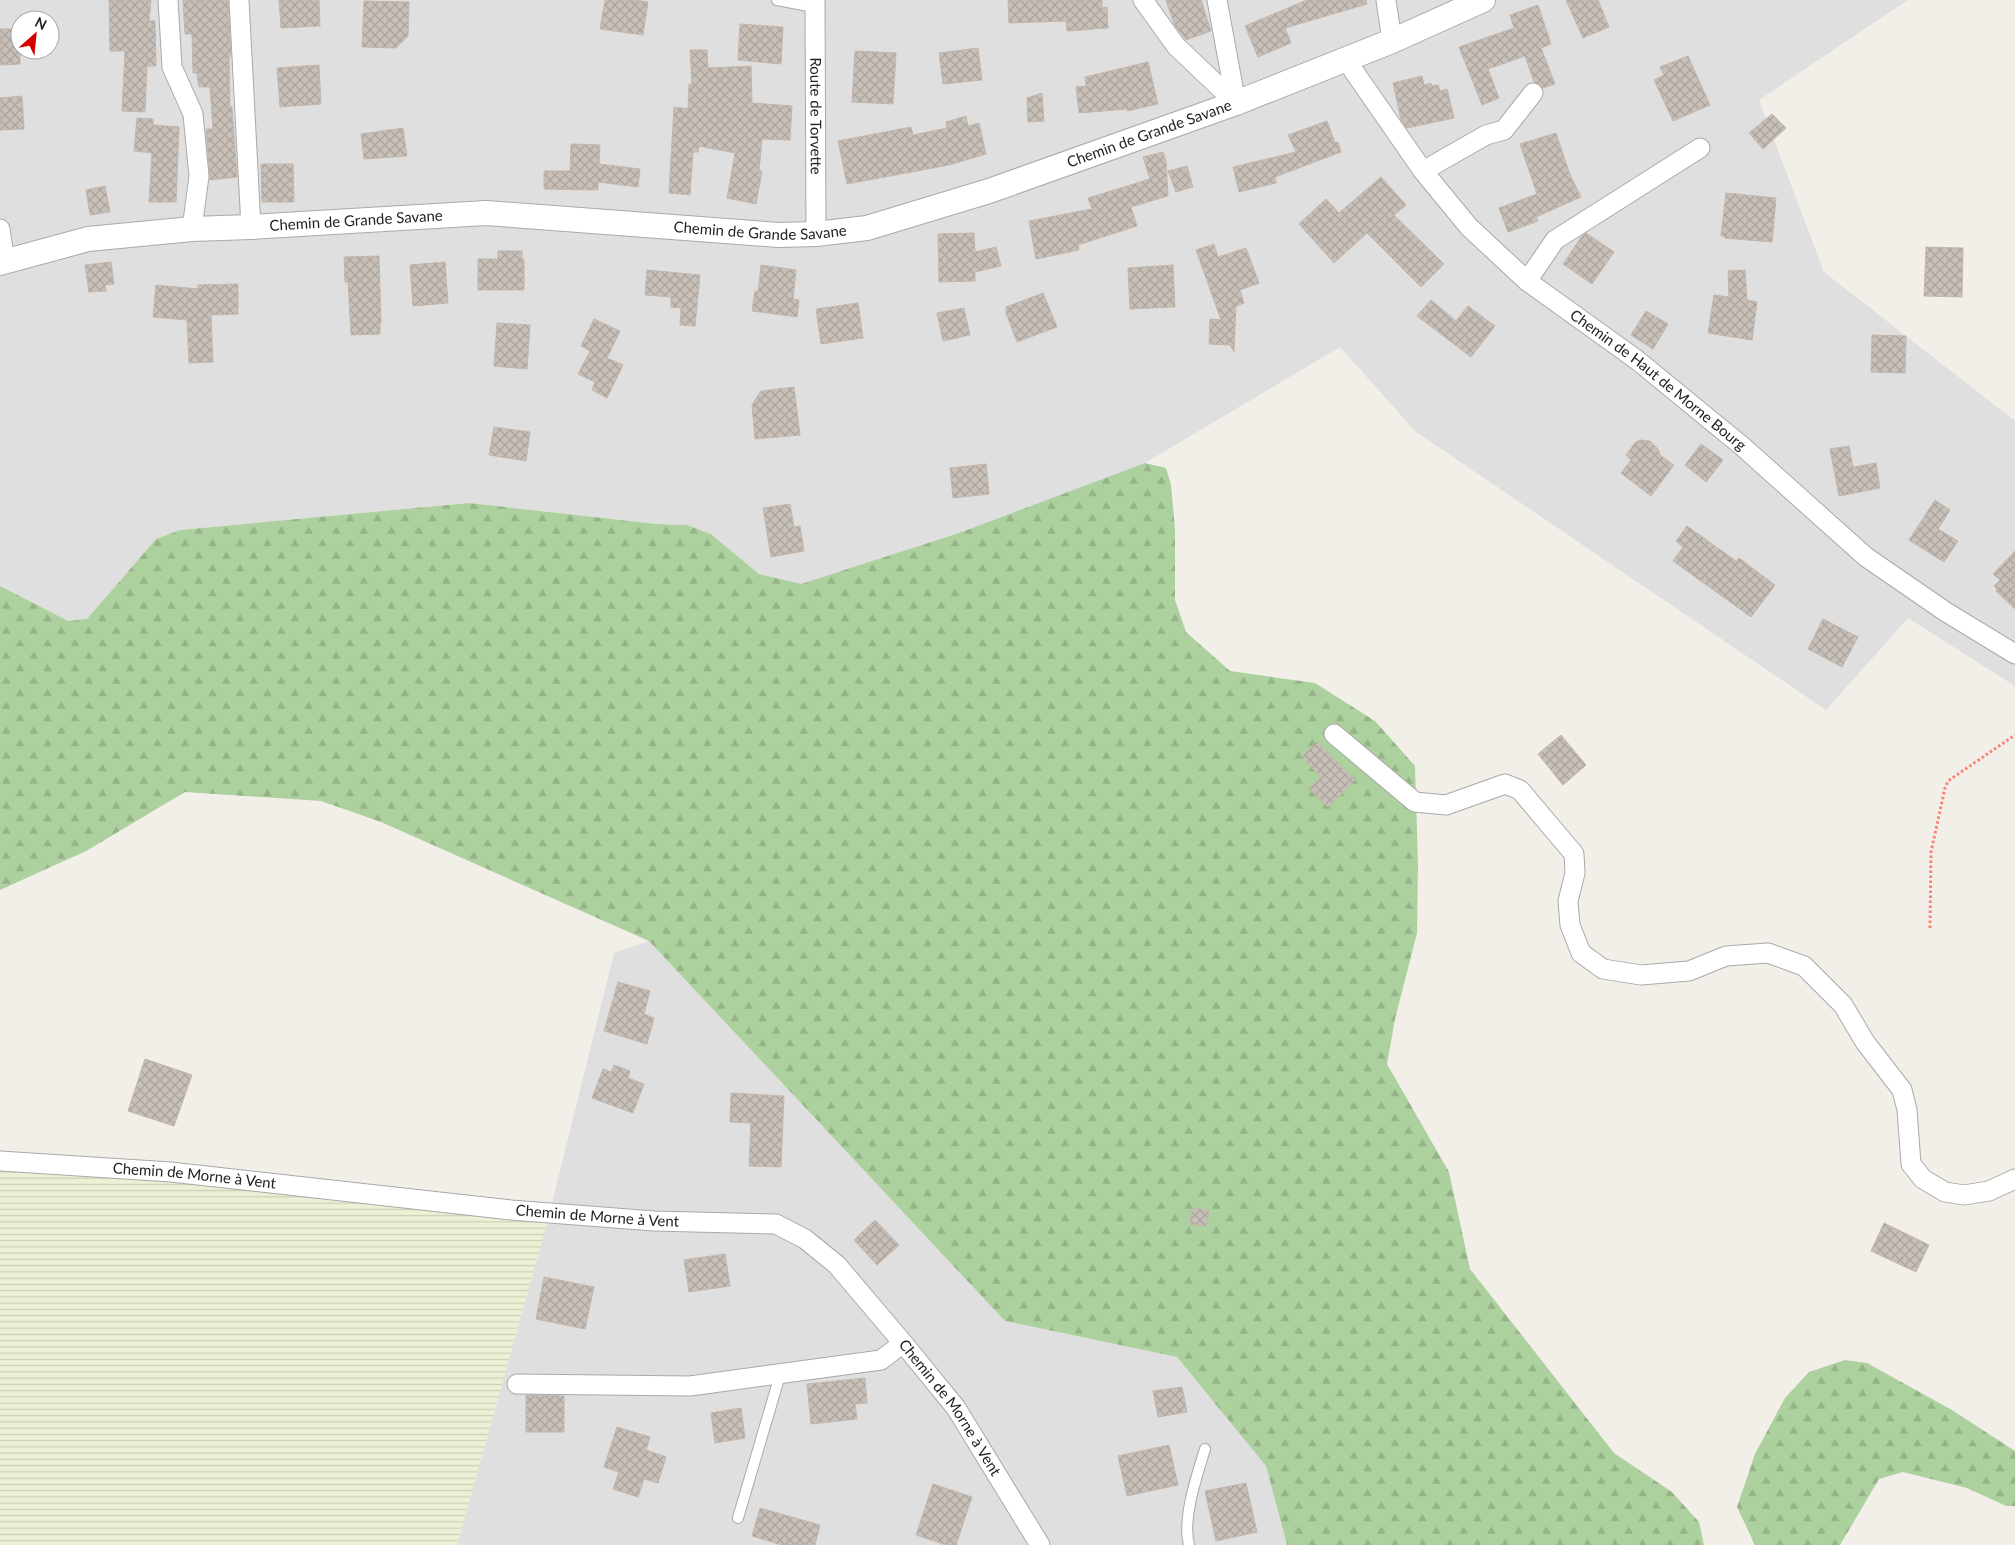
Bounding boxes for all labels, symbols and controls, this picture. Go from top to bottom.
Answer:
north arrow [10,10,60,60]
text: N [32,13,50,33]
street label: Route de Torvette [807,57,826,175]
street label: Chemin de Grande Savane [1064,95,1234,171]
street label: Chemin de Grande Savane [269,206,443,234]
street label: Chemin de Grande Savane [673,217,848,243]
street label: Chemin de Haut de Morne Bourg [1567,305,1750,454]
street label: Chemin de Morne à Vent [112,1158,278,1192]
street label: Chemin de Morne à Vent [515,1200,680,1230]
street label: Chemin de Morne à Vent [896,1335,1006,1479]

